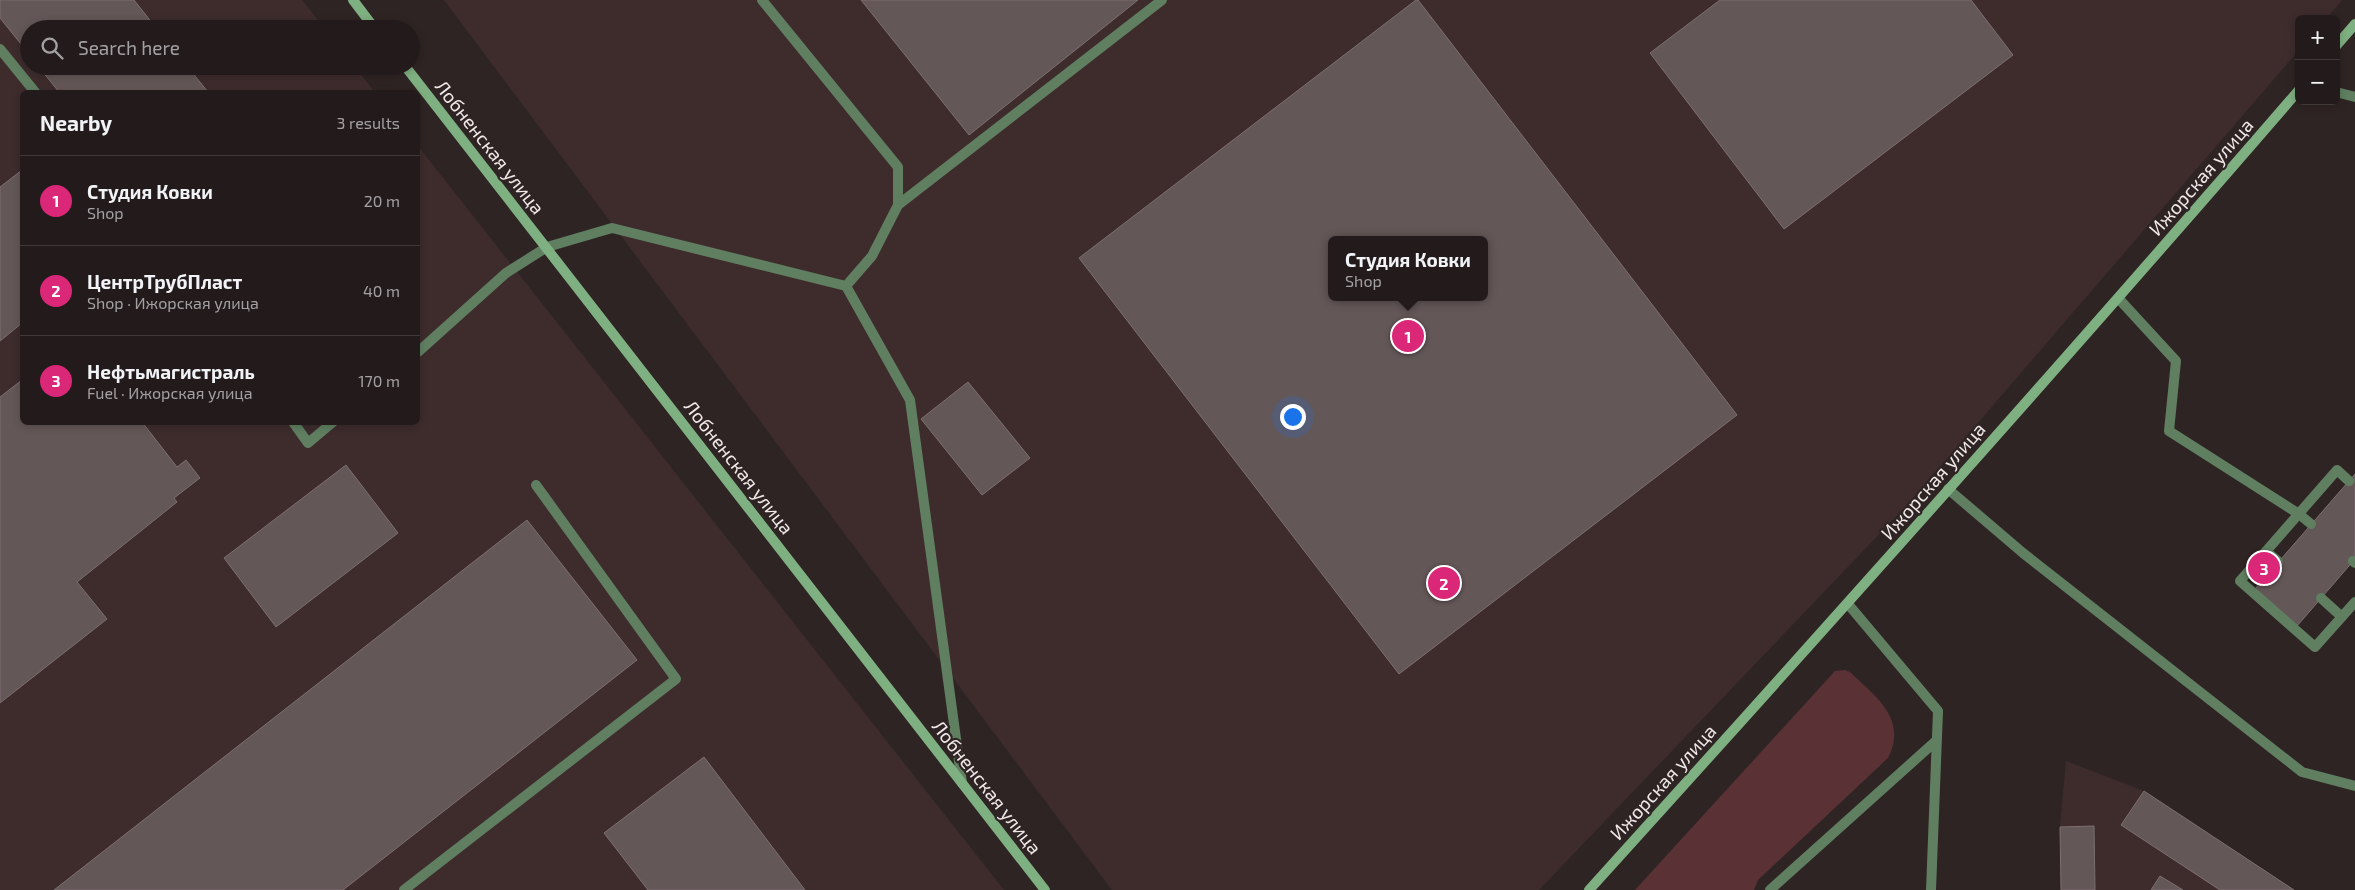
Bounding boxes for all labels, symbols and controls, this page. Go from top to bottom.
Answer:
map controls [2295,15,2340,105]
button: + [2295,15,2340,60]
search box [20,20,420,75]
icon: search [38,34,66,62]
text: Search here [78,36,180,59]
button: − [2295,60,2340,105]
street label: Лобненская улица [430,75,550,219]
text: Nearby [40,110,112,135]
text: 3 results [337,113,400,132]
street label: Ижорская улица [2144,113,2258,241]
text: Студия Ковки [87,180,213,203]
text: 1 [53,191,59,210]
text: 20 m [364,191,400,210]
text: Shop [87,203,124,222]
popup [1328,236,1488,301]
text: Студия Ковки [1345,248,1471,271]
text: ЦентрТрубПласт [87,270,242,293]
text: Shop [1345,271,1382,290]
text: 2 [51,281,61,300]
text: 40 m [363,281,400,300]
text: Shop · Ижорская улица [87,293,259,312]
pin: 1 [1392,317,1424,355]
text: Нефтьмагистраль [87,360,255,383]
text: 3 [51,371,61,390]
text: 170 m [358,371,400,390]
text: Fuel · Ижорская улица [87,383,253,402]
street label: Лобненская улица [679,395,799,539]
your location [1280,404,1306,430]
street label: Ижорская улица [1876,417,1990,545]
pin: 3 [2248,549,2280,587]
pin: 2 [1428,564,1460,602]
street label: Лобненская улица [927,715,1047,859]
street label: Ижорская улица [1605,719,1721,845]

